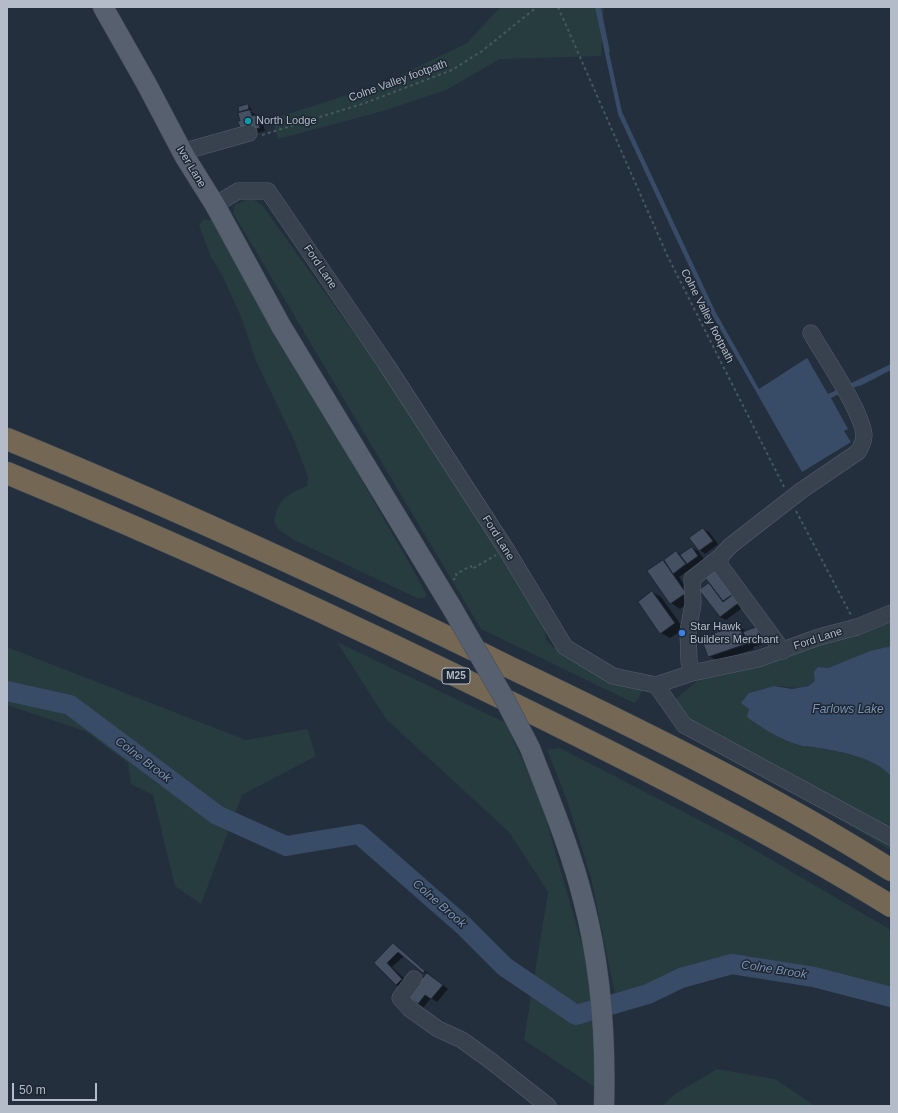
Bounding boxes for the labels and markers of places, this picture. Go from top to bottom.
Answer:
place label: North Lodge [256,114,317,128]
marker: North Lodge [243,116,253,126]
place label: Star Hawk Builders Merchant [690,620,779,646]
marker: Star Hawk Builders Merchant [677,628,687,638]

